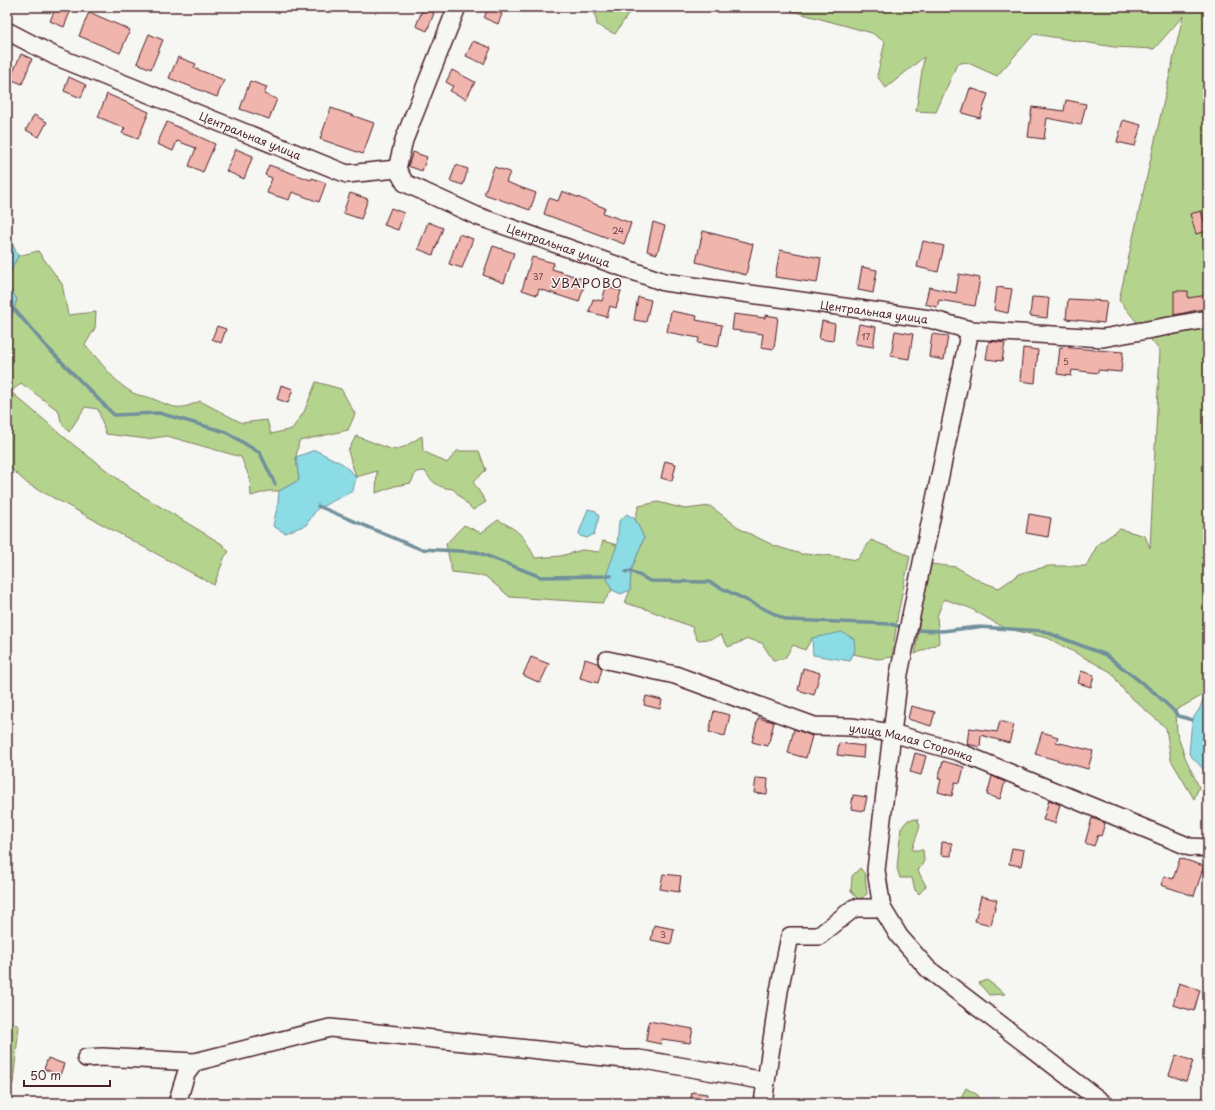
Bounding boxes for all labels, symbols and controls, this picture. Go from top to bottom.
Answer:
street label: Центральная улица [197,107,304,163]
street label: Центральная улица [505,219,613,271]
house number: 24 [612,223,624,237]
house number: 37 [533,269,543,283]
district label: УВАРОВО [551,273,623,292]
street label: Центральная улица [819,295,929,327]
house number: 17 [862,329,871,343]
house number: 5 [1063,354,1069,368]
street label: улица Малая Сторонка [848,718,976,766]
house number: 3 [660,927,666,941]
scale bar [24,1062,110,1088]
text: 50 m [30,1066,61,1084]

